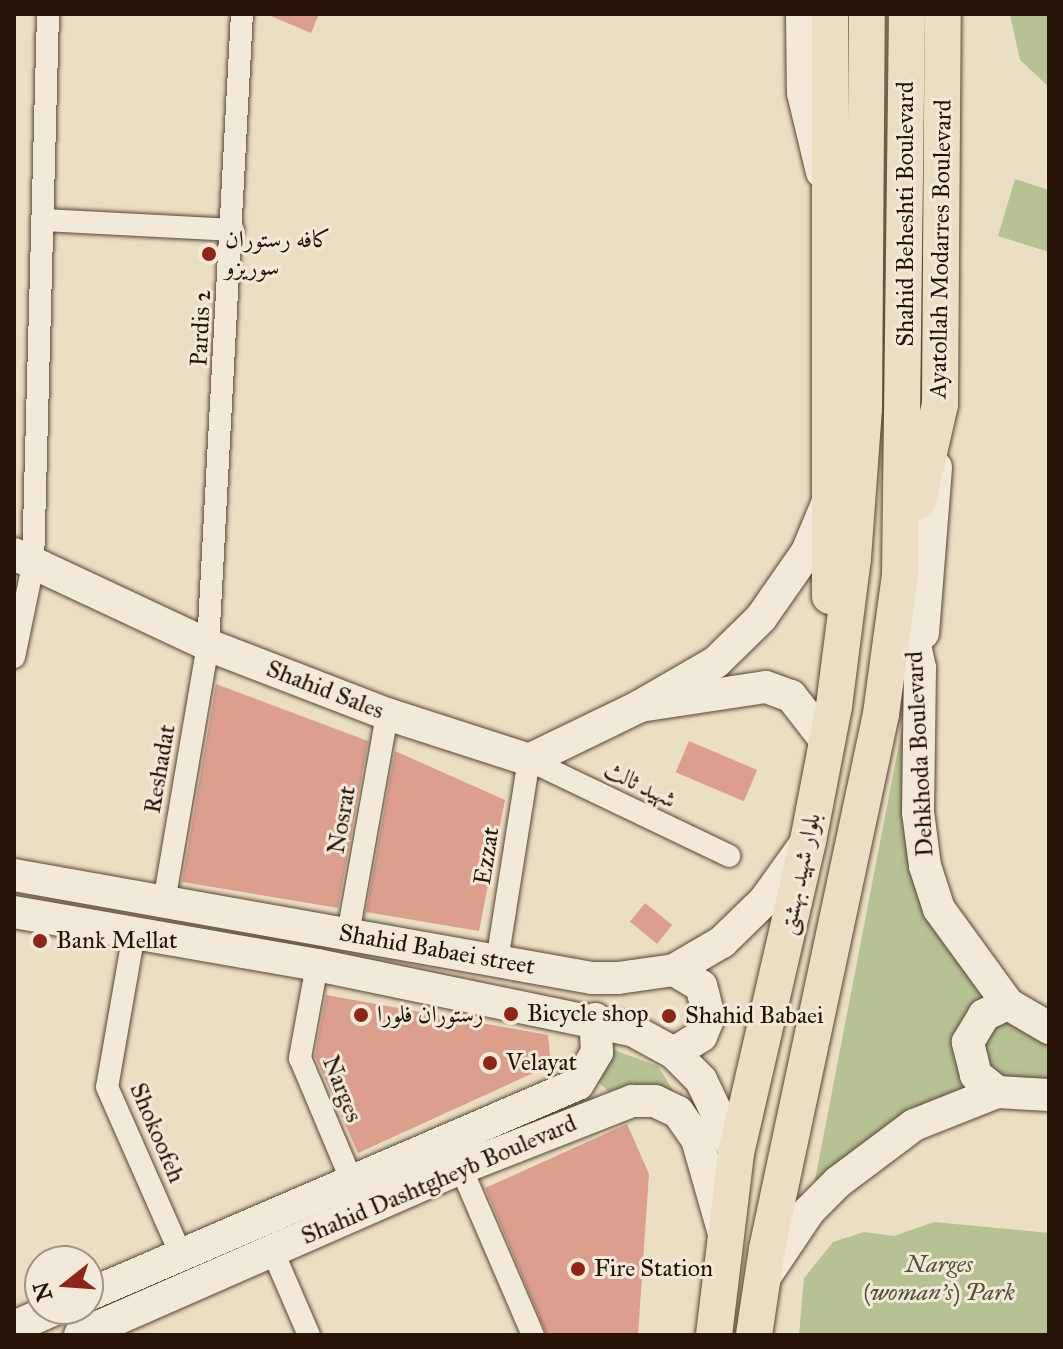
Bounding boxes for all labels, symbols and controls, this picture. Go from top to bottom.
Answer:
street label: Shahid Beheshti Boulevard [892,81,920,347]
street label: Ayatollah Modarres Boulevard [924,99,958,399]
place label: کافه رستوران سوریزو [225,226,331,282]
marker: کافه رستوران سوریزو [200,245,218,263]
street label: Pardis 2 [185,289,217,367]
street label: Dehkhoda Boulevard [900,650,940,858]
street label: Shahid Sales [262,654,388,726]
street label: Reshadat [138,722,182,816]
street label: شهید ثالث [599,755,681,815]
street label: Nosrat [322,784,362,856]
street label: بلوار شهید بهشتی [773,810,827,938]
street label: Ezzat [468,825,506,887]
street label: Shahid Babaei street [337,919,537,981]
place label: Bank Mellat [56,927,177,955]
marker: Bank Mellat [31,932,49,950]
place label: Bicycle shop [527,1000,648,1028]
place label: رستوران فلورا [377,1001,484,1029]
place label: Shahid Babaei [685,1002,824,1030]
marker: Bicycle shop [502,1005,520,1023]
marker: رستوران فلورا [352,1006,370,1024]
marker: Shahid Babaei [660,1007,678,1025]
place label: Velayat [506,1049,577,1077]
street label: Narges [316,1052,368,1126]
marker: Velayat [481,1054,499,1072]
street label: Shokoofeh [123,1079,191,1187]
street label: Shahid Dashtgheyb Boulevard [297,1109,581,1251]
north arrow [24,1245,104,1325]
park label: Narges (woman's) Park [863,1251,1015,1307]
place label: Fire Station [594,1255,713,1283]
marker: Fire Station [569,1260,587,1278]
text: N [27,1279,58,1304]

